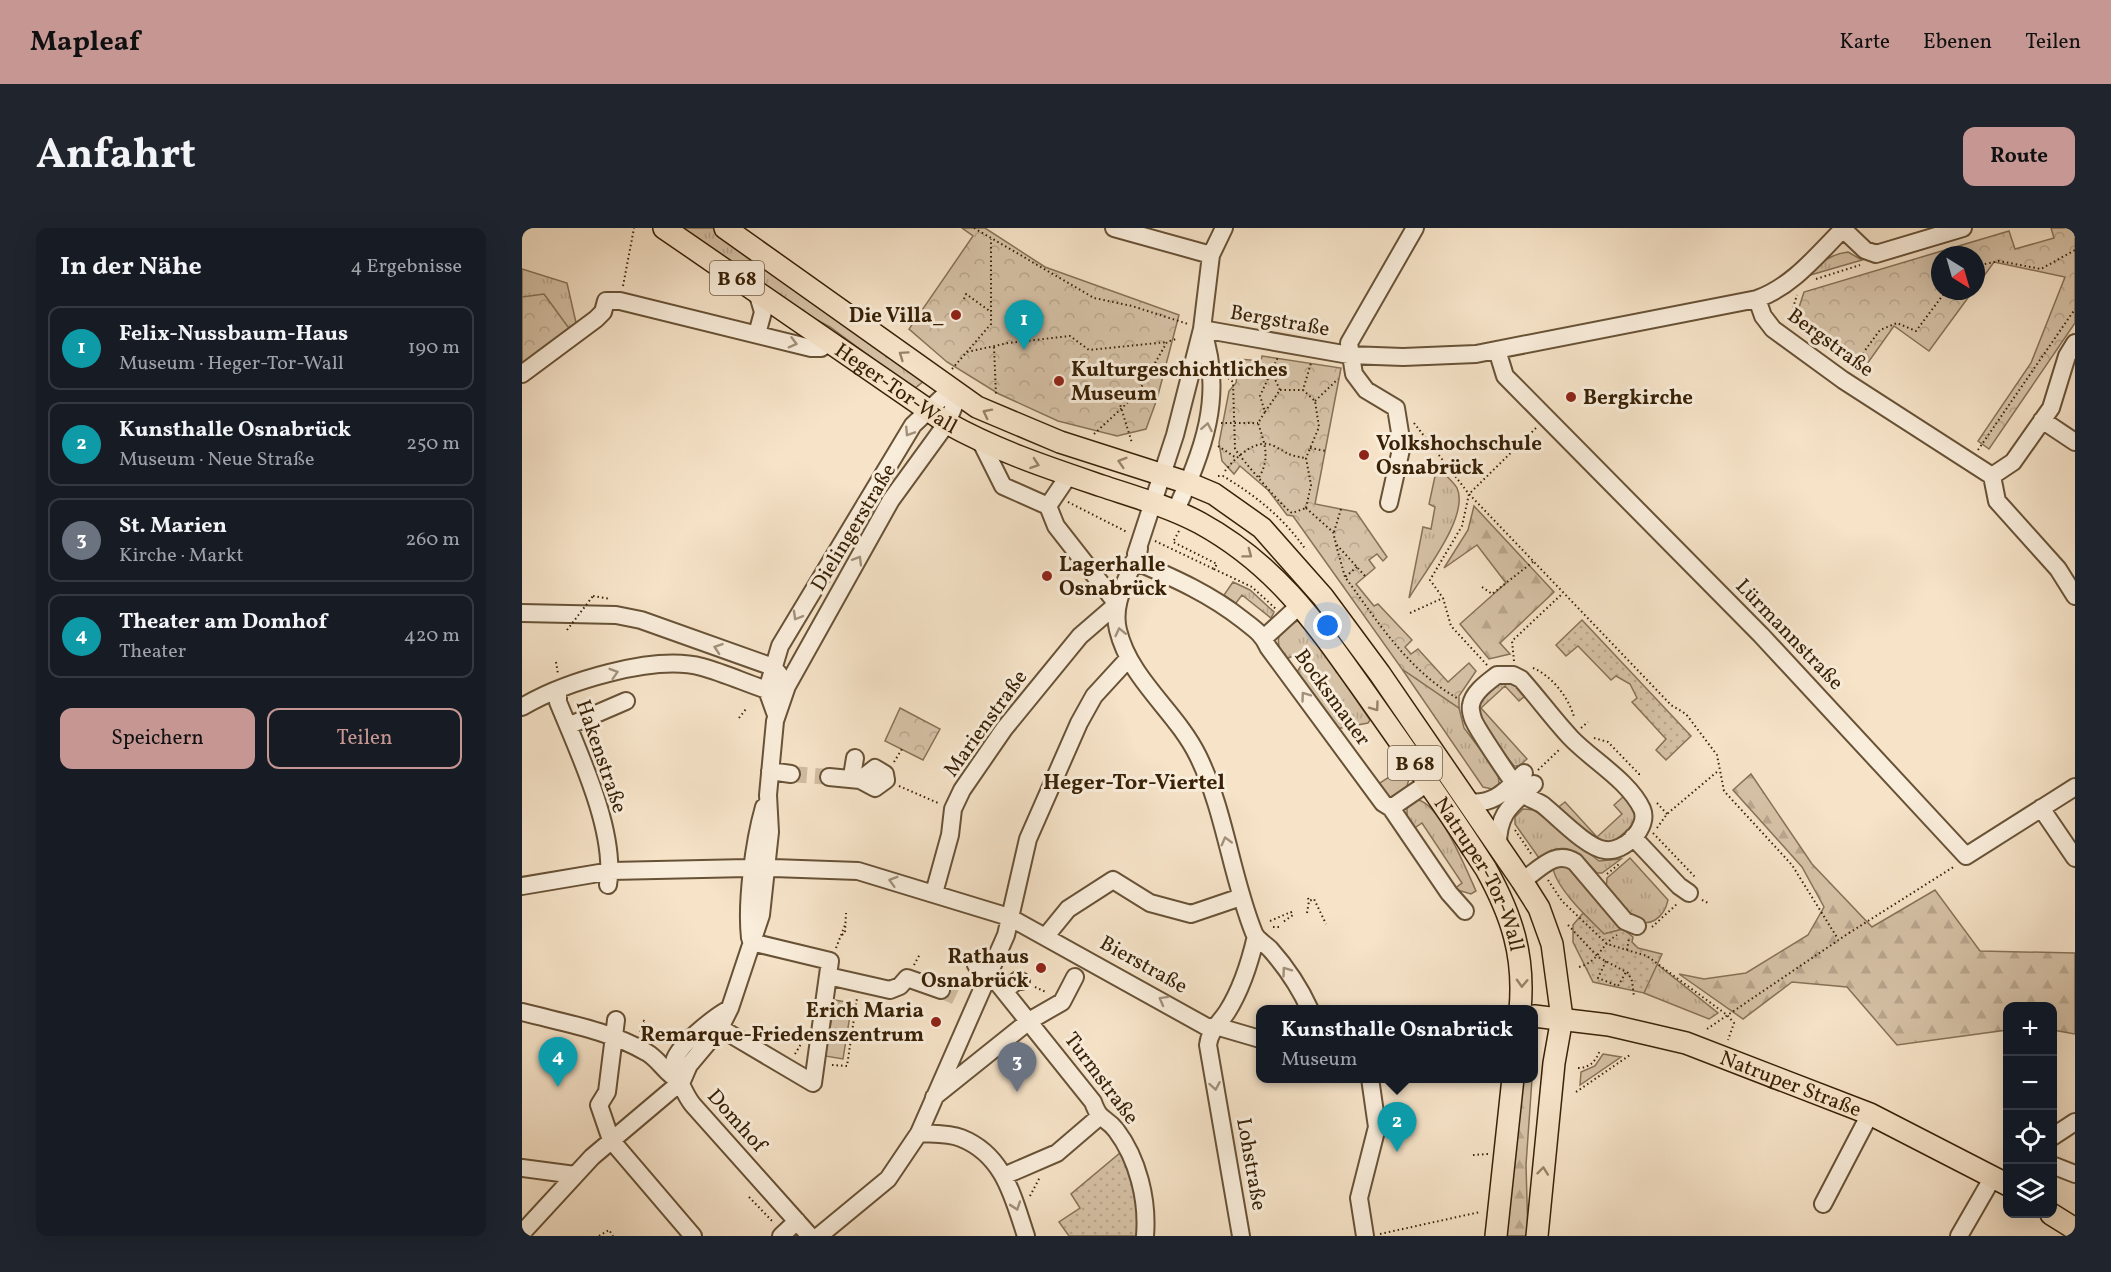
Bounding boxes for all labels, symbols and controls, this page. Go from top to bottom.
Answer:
text: Mapleaf [30,23,140,62]
text: Karte [1839,28,1890,57]
text: Ebenen [1923,28,1992,57]
text: Teilen [2025,28,2081,57]
text: Anfahrt [36,127,196,186]
button: Route [1963,127,2075,186]
north arrow [1931,246,1985,300]
text: In der Nähe [60,249,202,285]
text: 4 Ergebnisse [350,253,462,281]
road number: B 68 [710,261,764,295]
street label: Bergstraße [1228,298,1332,345]
pin: 1 [1004,300,1044,350]
place label: Die Villa_ [849,302,944,331]
street label: Bergstraße [1781,302,1879,385]
marker: Die Villa_ [949,308,963,322]
text: Felix-Nussbaum-Haus [119,319,348,350]
text: 1 [77,334,86,362]
text: 190 m [408,334,460,362]
one-way arrow [788,336,798,349]
street label: Heger-Tor-Wall [828,337,962,442]
text: Museum · Heger-Tor-Wall [119,350,344,378]
one-way arrow [899,352,910,363]
place label: Kulturgeschichtliches Museum [1071,356,1288,409]
marker: Kulturgeschichtliches Museum [1052,374,1066,388]
place label: Bergkirche [1583,384,1693,413]
marker: Bergkirche [1564,390,1578,404]
one-way arrow [983,408,994,420]
text: Kunsthalle Osnabrück [119,415,351,446]
one-way arrow [1200,423,1213,433]
one-way arrow [905,425,916,436]
text: 2 [76,430,87,458]
text: 250 m [406,430,460,458]
place label: Volkshochschule Osnabrück [1376,430,1542,483]
text: Museum · Neue Straße [119,446,314,474]
marker: Volkshochschule Osnabrück [1357,448,1371,462]
one-way arrow [1029,456,1040,469]
one-way arrow [1117,457,1128,469]
street label: Dielingerstraße [805,458,904,597]
text: St. Marien [119,511,227,542]
text: 3 [76,526,87,554]
text: 260 m [405,526,460,554]
text: Kirche · Markt [119,542,244,570]
one-way arrow [1241,547,1252,558]
place label: Lagerhalle Osnabrück [1059,551,1167,604]
one-way arrow [851,556,863,566]
marker: Lagerhalle Osnabrück [1040,569,1054,583]
street label: Lürmannstraße [1728,573,1850,697]
text: Theater am Domhof [119,607,327,638]
one-way arrow [793,610,805,620]
your location [1313,611,1342,640]
text: 4 [75,622,88,650]
text: 420 m [404,622,460,650]
one-way arrow [1114,627,1127,637]
text: Theater [119,638,186,666]
one-way arrow [713,642,724,655]
street label: Bocksmauer [1287,644,1377,752]
street label: Marienstraße [938,664,1035,783]
one-way arrow [608,668,619,680]
one-way arrow [1301,691,1312,702]
street label: Hakenstraße [568,696,634,817]
one-way arrow [1368,700,1379,711]
button: Speichern [60,708,255,769]
button: Teilen [267,708,462,769]
road number: B 68 [1388,746,1442,780]
district label: Heger-Tor-Viertel [1043,768,1225,799]
street label: Natruper-Tor-Wall [1426,792,1531,954]
one-way arrow [1220,836,1233,846]
one-way arrow [888,876,899,888]
street label: Bierstraße [1094,929,1192,1001]
place label: Rathaus Osnabrück [921,943,1029,996]
marker: Rathaus Osnabrück [1034,961,1048,975]
one-way arrow [1282,966,1293,977]
one-way arrow [1516,979,1529,988]
one-way arrow [1159,996,1169,1008]
place label: Erich Maria Remarque-Friedenszentrum [640,997,924,1050]
map controls [2003,1002,2057,1218]
button: + [2003,1002,2057,1056]
popup [1256,1005,1538,1083]
marker: Erich Maria Remarque-Friedenszentrum [929,1015,943,1029]
text: Kunsthalle Osnabrück [1281,1015,1513,1046]
street label: Turmstraße [1057,1027,1145,1131]
pin: 4 [538,1038,578,1087]
pin: 3 [998,1042,1036,1092]
street label: Natruper Straße [1715,1044,1865,1125]
text: Museum [1281,1046,1357,1074]
button: − [2003,1056,2057,1110]
one-way arrow [1209,1081,1221,1090]
street label: Domhof [700,1083,773,1160]
pin: 2 [1378,1102,1416,1152]
button: locate [2003,1110,2057,1164]
street label: Lohstraße [1228,1116,1273,1213]
button: layers [2003,1164,2057,1218]
one-way arrow [1536,1167,1549,1176]
one-way arrow [1009,1200,1021,1211]

